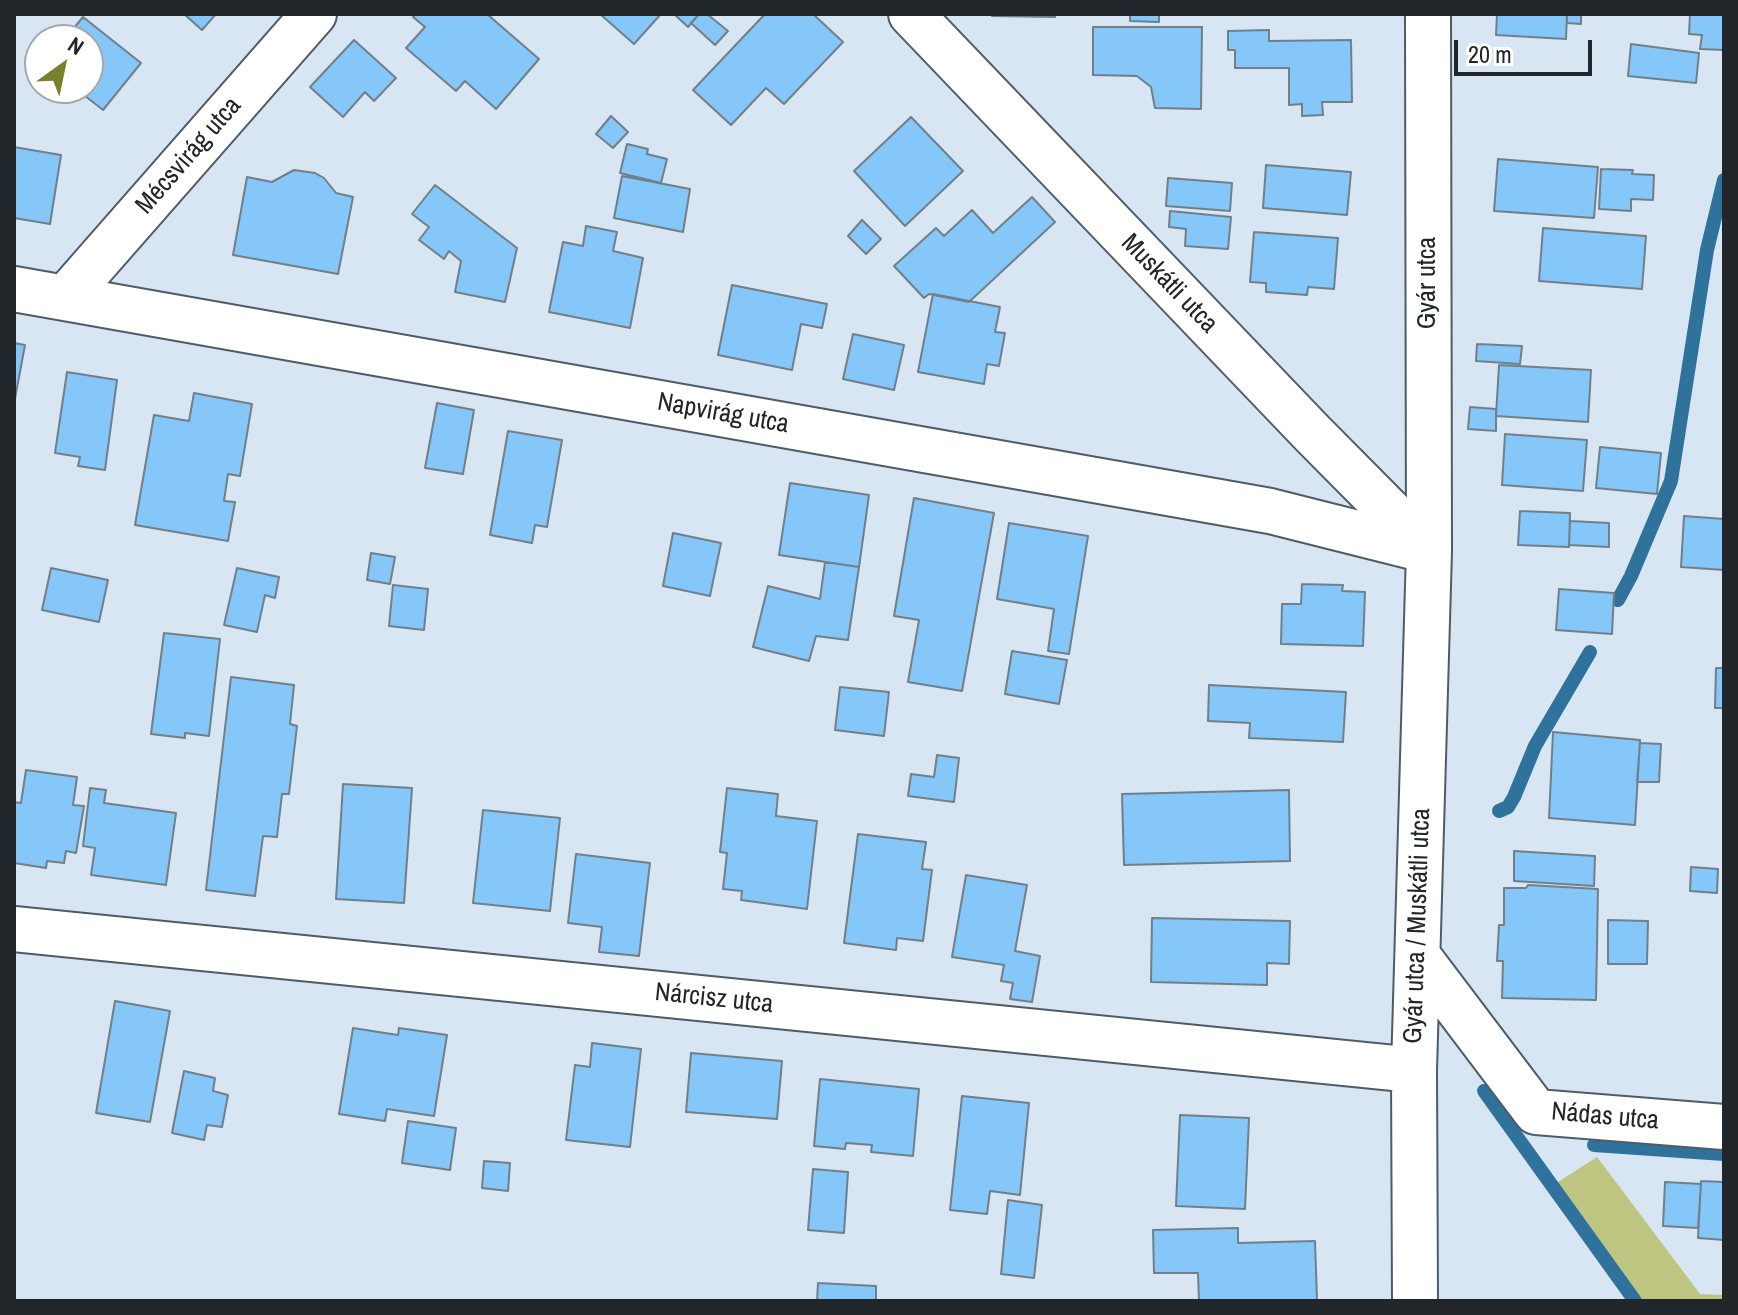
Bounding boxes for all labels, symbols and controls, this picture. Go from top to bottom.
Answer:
north arrow [24,24,104,104]
scale bar [1458,24,1596,74]
text: N [62,29,90,62]
text: 20 m [1468,38,1512,70]
street label: Mécsvirág utca [130,91,248,221]
street label: Muskátli utca [1114,228,1224,340]
street label: Gyár utca [1412,237,1444,329]
street label: Napvirág utca [655,387,791,441]
street label: Gyár utca / Muskátli utca [1398,808,1438,1044]
street label: Nárcisz utca [653,977,775,1021]
street label: Nádas utca [1550,1097,1660,1137]

